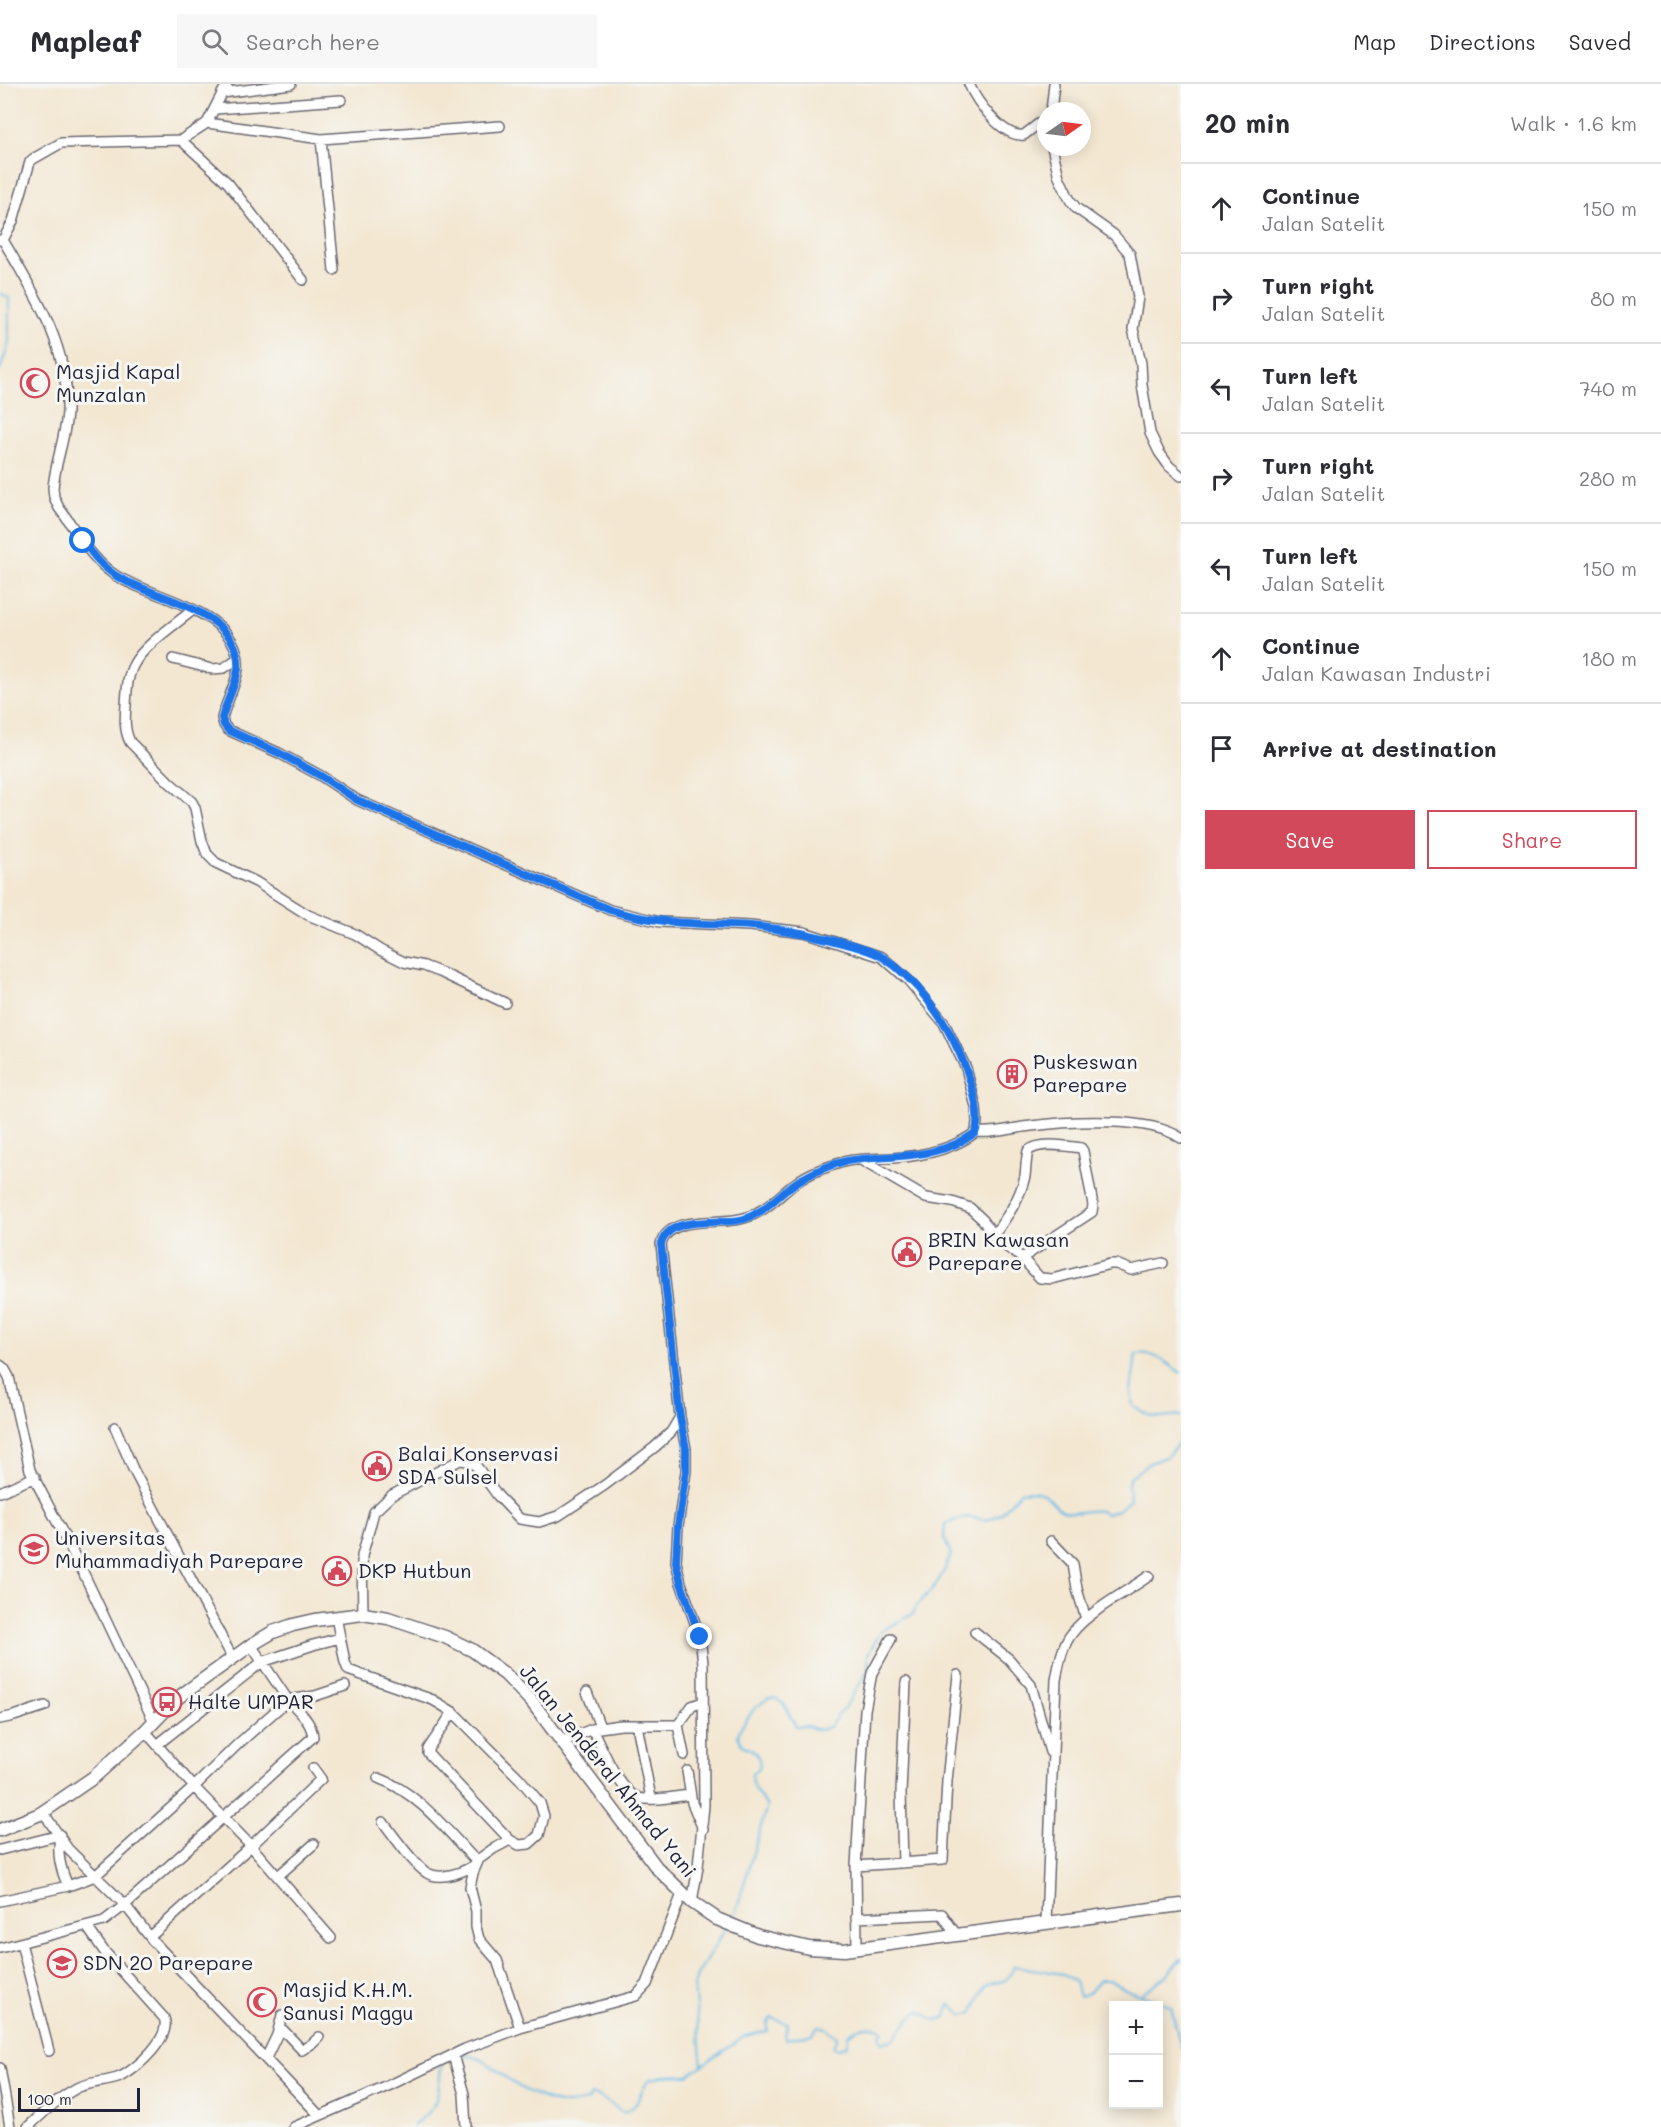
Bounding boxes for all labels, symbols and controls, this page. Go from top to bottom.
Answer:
search box [177,14,597,68]
text: Mapleaf [30,23,141,59]
icon: search [198,25,231,58]
text: Search here [246,27,380,56]
text: Map [1353,28,1396,55]
text: Directions [1429,28,1536,55]
text: Saved [1569,28,1631,55]
north arrow [1037,102,1091,156]
text: 20 min [1205,106,1290,140]
text: Walk · 1.6 km [1510,110,1637,136]
text: Continue [1262,181,1360,210]
icon: ahead [1205,192,1238,225]
text: 150 m [1582,195,1637,221]
text: Jalan Satelit [1262,210,1385,236]
text: Turn right [1262,271,1374,300]
icon: right [1205,282,1238,315]
text: 80 m [1590,285,1637,311]
text: Jalan Satelit [1262,300,1385,326]
place label: Masjid Kapal Munzalan [56,358,180,407]
text: Turn left [1262,361,1358,390]
mosque icon: Masjid Kapal Munzalan [19,367,51,399]
icon: left [1205,372,1238,405]
text: 740 m [1579,375,1637,401]
text: Jalan Satelit [1262,390,1385,416]
text: Turn right [1262,451,1374,480]
icon: right [1205,462,1238,495]
text: 280 m [1579,465,1637,491]
text: Jalan Satelit [1262,480,1385,506]
route start [69,527,95,553]
text: Turn left [1262,541,1358,570]
icon: left [1205,552,1238,585]
text: 150 m [1582,555,1637,581]
text: Jalan Satelit [1262,570,1385,596]
text: Continue [1262,631,1360,660]
icon: ahead [1205,642,1238,675]
text: 180 m [1581,645,1637,671]
text: Jalan Kawasan Industri [1262,660,1491,686]
icon: arrive [1205,732,1238,765]
text: Arrive at destination [1262,734,1497,763]
button: Save [1205,810,1415,869]
button: Share [1427,810,1637,869]
place label: Puskeswan Parepare [1033,1048,1138,1097]
building icon: Puskeswan Parepare [996,1058,1028,1090]
place label: BRIN Kawasan Parepare [928,1226,1069,1275]
public building icon: BRIN Kawasan Parepare [891,1236,923,1268]
place label: Balai Konservasi SDA Sulsel [398,1440,559,1489]
public building icon: Balai Konservasi SDA Sulsel [361,1450,393,1482]
place label: Universitas Muhammadiyah Parepare [55,1524,304,1573]
school or university icon: Universitas Muhammadiyah Parepare [18,1533,50,1565]
public building icon: DKP Hutbun [321,1555,353,1587]
place label: DKP Hutbun [358,1557,471,1583]
route end [686,1623,712,1649]
street label: Jalan Jenderal Ahmad Yani [515,1658,703,1882]
bus stop icon: Halte UMPAR [151,1686,183,1718]
place label: Halte UMPAR [188,1688,314,1714]
school or university icon: SDN 20 Parepare [46,1947,78,1979]
place label: SDN 20 Parepare [83,1949,253,1975]
place label: Masjid K.H.M. Sanusi Maggu [283,1976,414,2025]
mosque icon: Masjid K.H.M. Sanusi Maggu [246,1986,278,2018]
map controls [1109,2001,1163,2109]
button: + [1109,2001,1163,2055]
button: − [1109,2055,1163,2109]
scale bar [18,2085,140,2112]
text: 100 m [27,2088,72,2109]

